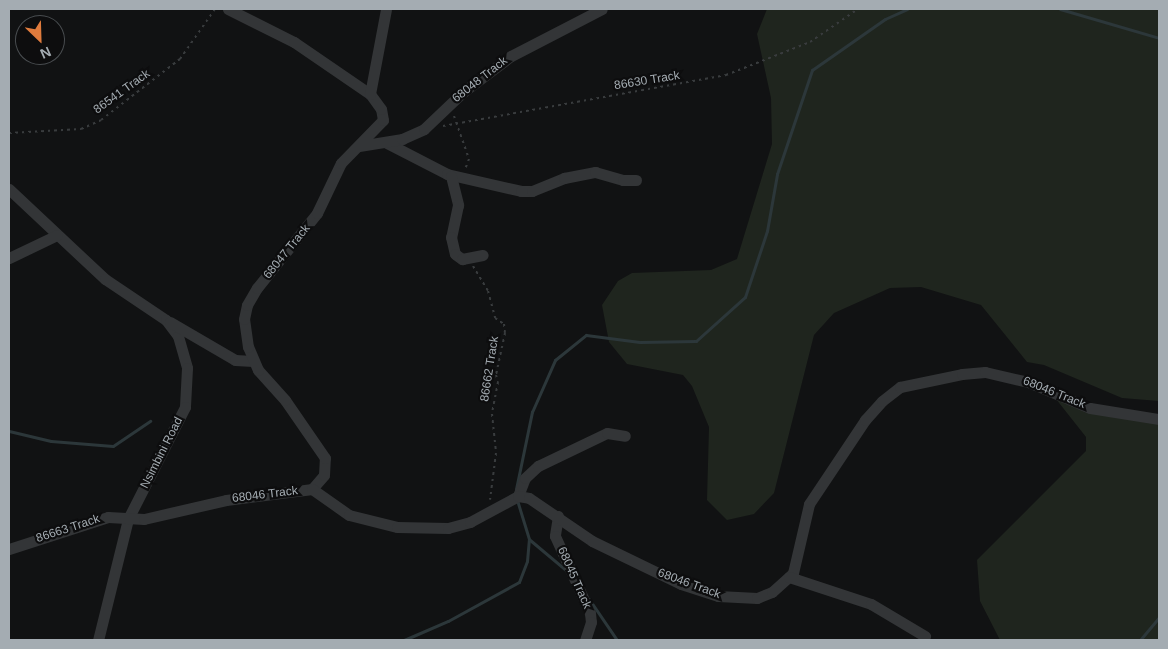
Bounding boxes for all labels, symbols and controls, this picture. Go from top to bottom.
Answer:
north arrow [15,15,65,65]
text: N [38,43,54,62]
street label: 68048 Track [449,54,511,106]
street label: 86541 Track [91,67,153,117]
street label: 86630 Track [613,69,681,93]
street label: 68047 Track [261,222,313,282]
street label: 86662 Track [478,335,502,403]
street label: 68046 Track [1021,374,1087,412]
street label: Nsimbini Road [138,415,186,491]
street label: 68046 Track [231,484,299,506]
street label: 86663 Track [34,512,102,546]
street label: 68045 Track [554,545,594,611]
street label: 68046 Track [655,566,723,602]

